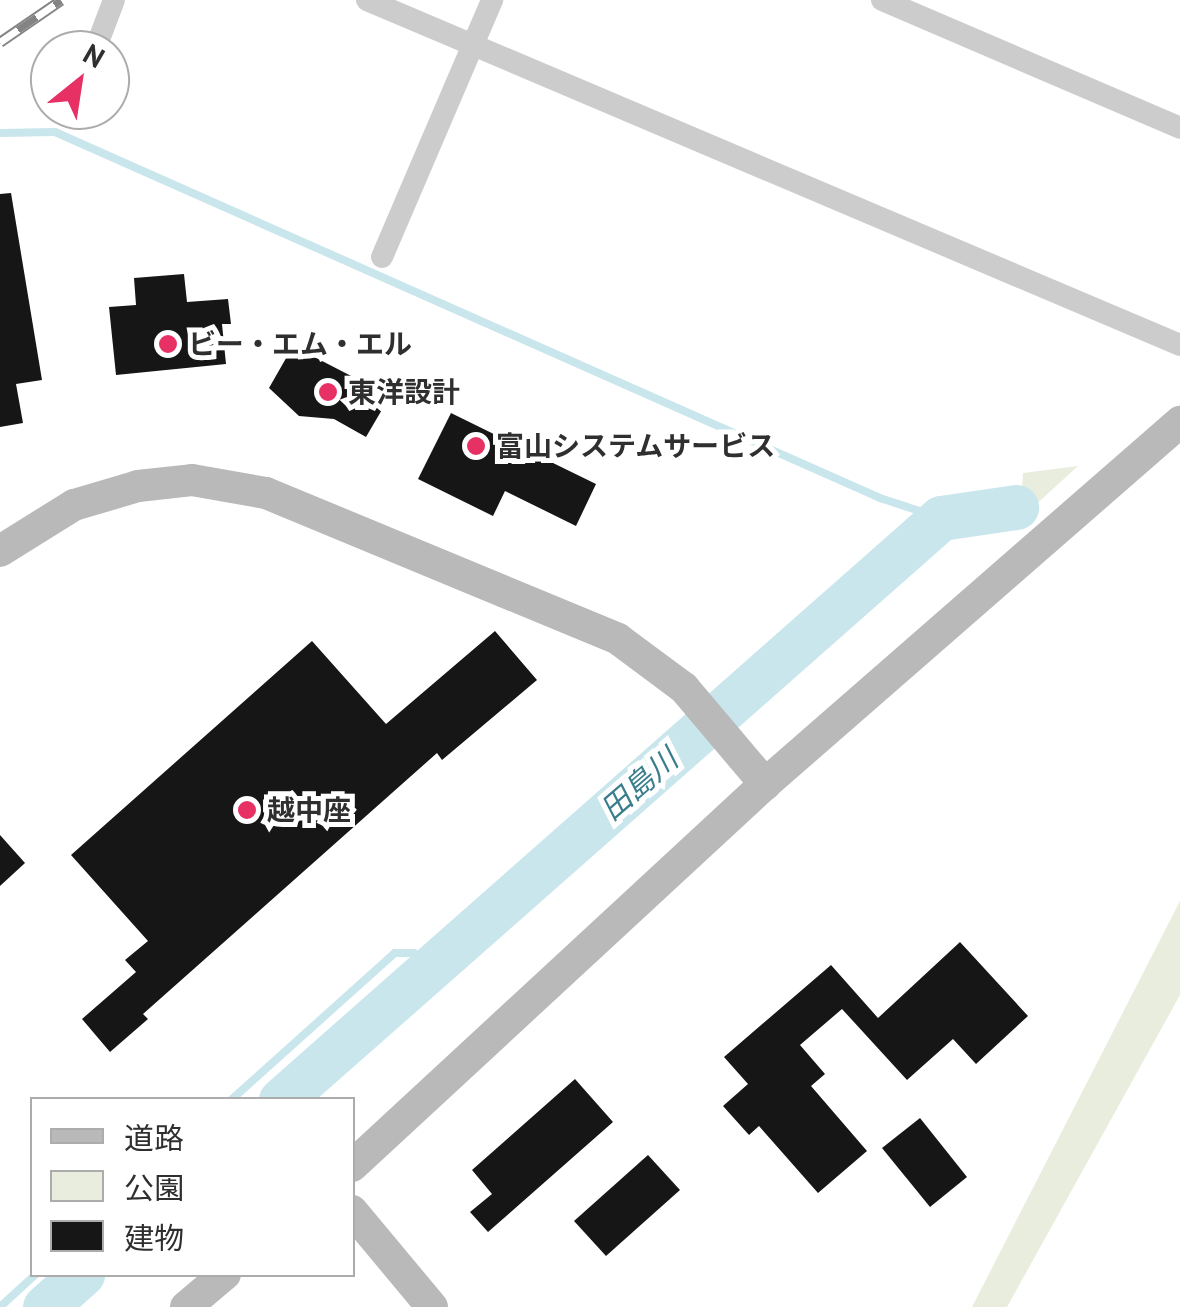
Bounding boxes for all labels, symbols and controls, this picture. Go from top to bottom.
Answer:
north arrow [30,30,130,130]
text: N [77,35,111,76]
place label: ビー・エム・エル [188,327,412,361]
marker: ビー・エム・エル [157,333,179,355]
place label: 東洋設計 [348,375,460,409]
marker: 東洋設計 [317,381,339,403]
place label: 富山システムサービス [496,429,776,463]
marker: 富山システムサービス [465,435,487,457]
water label: 田島川 [593,741,685,827]
place label: 越中座 [267,793,351,827]
marker: 越中座 [236,799,258,821]
legend [30,1097,355,1277]
text: 道路 [124,1118,184,1157]
text: 公園 [124,1168,184,1207]
text: 建物 [124,1218,184,1257]

